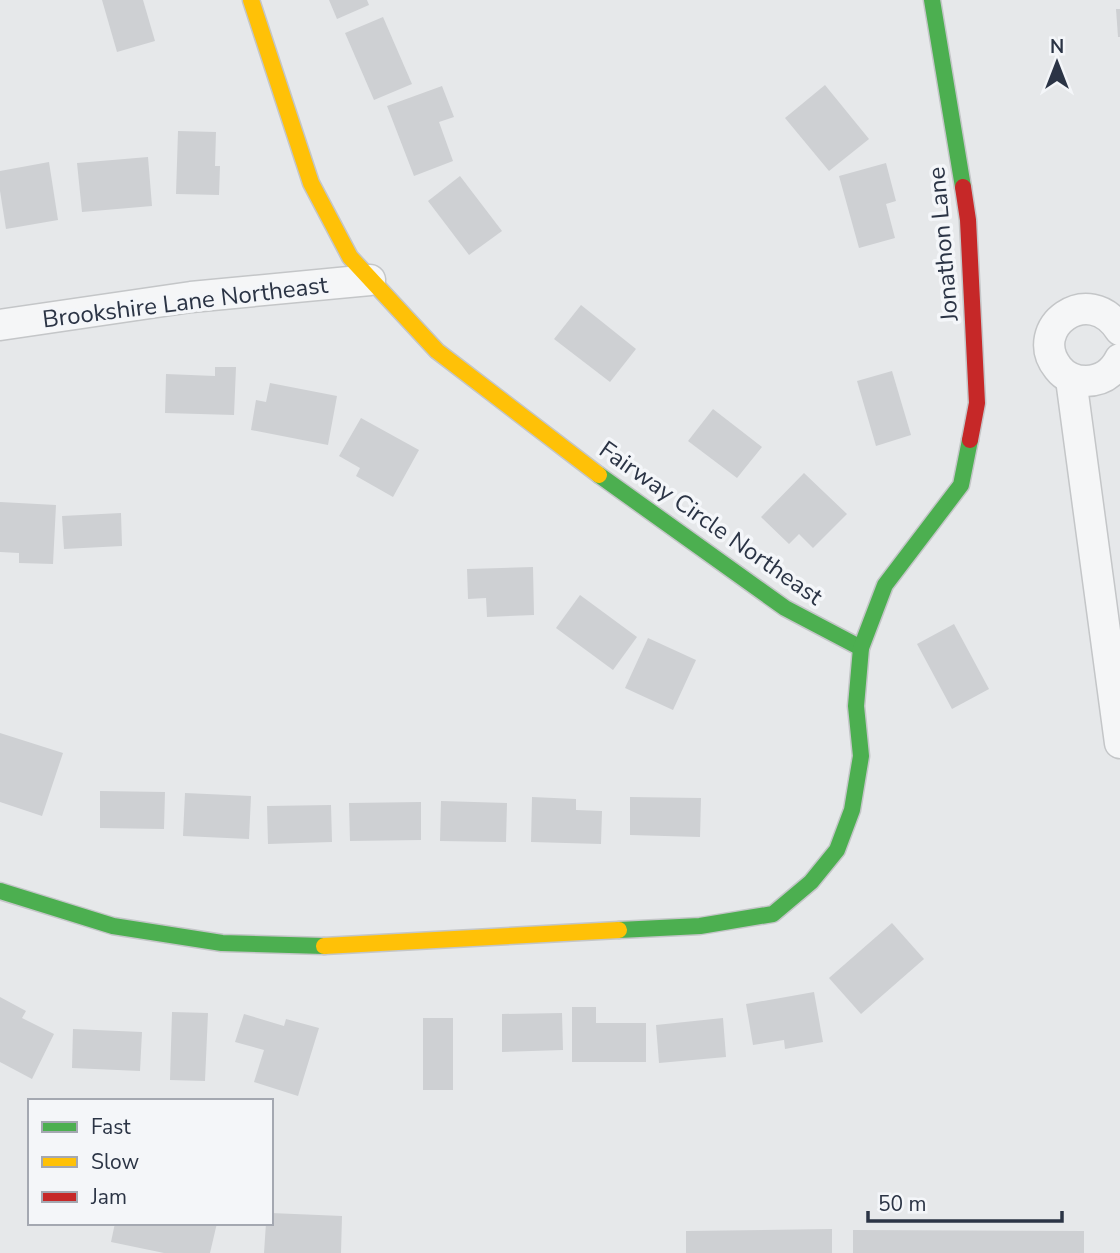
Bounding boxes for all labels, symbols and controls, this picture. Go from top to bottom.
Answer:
north arrow [1022,28,1092,98]
text: N [1050,34,1064,60]
street label: Jonathon Lane [920,165,966,324]
street label: Brookshire Lane Northeast [40,269,330,335]
street label: Fairway Circle Northeast [593,434,830,613]
legend [28,1099,273,1225]
text: Fast [91,1113,131,1141]
text: Slow [91,1148,140,1176]
scale bar [868,1180,1062,1224]
text: Jam [90,1183,127,1211]
text: 50 m [878,1190,927,1218]

